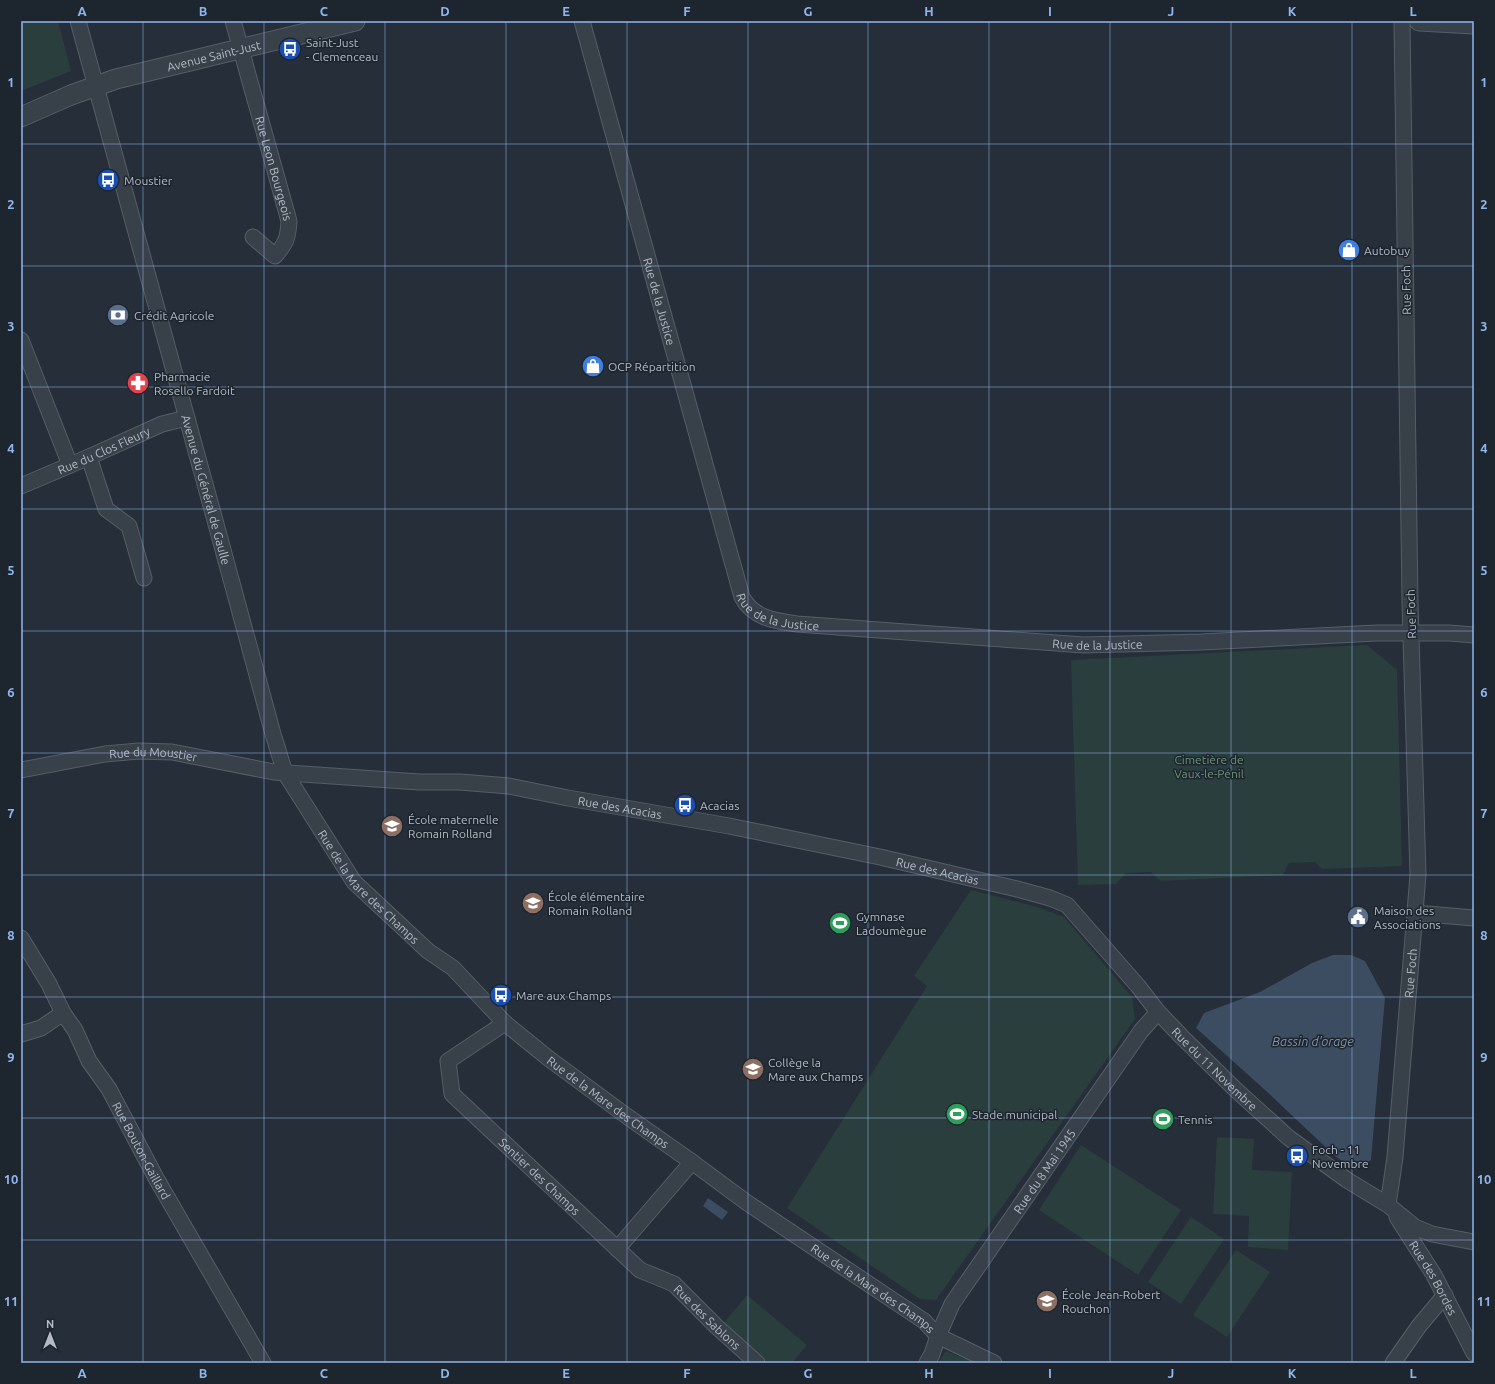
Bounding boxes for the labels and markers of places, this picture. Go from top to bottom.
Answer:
bus stop icon: Saint-Just - Clemenceau [277,36,303,62]
place label: Saint-Just - Clemenceau [306,36,378,63]
bus stop icon: Moustier [95,167,121,193]
place label: Moustier [124,174,173,187]
shop icon: Autobuy [1336,237,1362,263]
place label: Autobuy [1364,244,1410,257]
bank icon: Crédit Agricole [105,302,131,328]
place label: Crédit Agricole [134,309,214,322]
shop icon: OCP Répartition [580,353,606,379]
place label: OCP Répartition [608,360,696,373]
pharmacy icon: Pharmacie Rosello Fardoit [125,370,151,396]
place label: Pharmacie Rosello Fardoit [154,370,235,397]
bus stop icon: Acacias [672,792,698,818]
place label: Acacias [700,799,739,812]
school or university icon: École maternelle Romain Rolland [379,813,405,839]
place label: École maternelle Romain Rolland [408,813,499,840]
school or university icon: École élémentaire Romain Rolland [520,890,546,916]
place label: École élémentaire Romain Rolland [548,890,645,917]
public building icon: Maison des Associations [1345,904,1371,930]
place label: Maison des Associations [1374,904,1441,931]
sports icon: Gymnase Ladoumègue [827,910,853,936]
place label: Gymnase Ladoumègue [856,910,927,937]
bus stop icon: Mare aux Champs [488,982,514,1008]
place label: Mare aux Champs [516,989,611,1002]
school or university icon: Collège la Mare aux Champs [740,1056,766,1082]
place label: Collège la Mare aux Champs [768,1056,863,1083]
sports icon: Stade municipal [944,1101,970,1127]
sports icon: Tennis [1150,1106,1176,1132]
place label: Stade municipal [972,1108,1057,1121]
place label: Tennis [1178,1113,1213,1126]
bus stop icon: Foch - 11 Novembre [1284,1143,1310,1169]
place label: Foch - 11 Novembre [1312,1143,1369,1170]
school or university icon: École Jean-Robert Rouchon [1034,1288,1060,1314]
place label: École Jean-Robert Rouchon [1062,1288,1160,1315]

